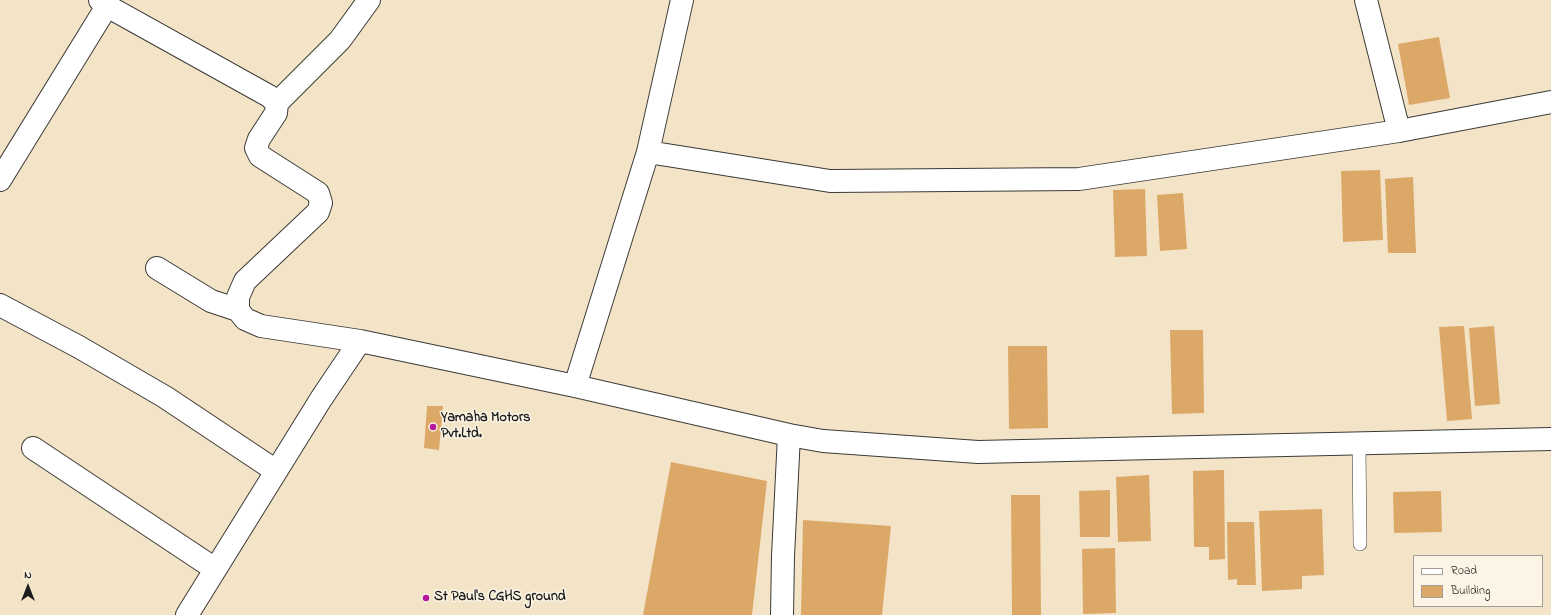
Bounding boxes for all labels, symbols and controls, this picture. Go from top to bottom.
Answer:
place label: Yamaha Motors Pvt.Ltd. [441,411,530,444]
marker: Yamaha Motors Pvt.Ltd. [428,422,438,432]
legend [1413,555,1543,607]
text: Road [1451,562,1477,580]
north arrow [8,567,48,607]
text: N [24,567,32,583]
text: Building [1451,582,1490,600]
place label: St Paul's CGHS ground [434,590,566,606]
marker: St Paul's CGHS ground [421,593,431,603]

